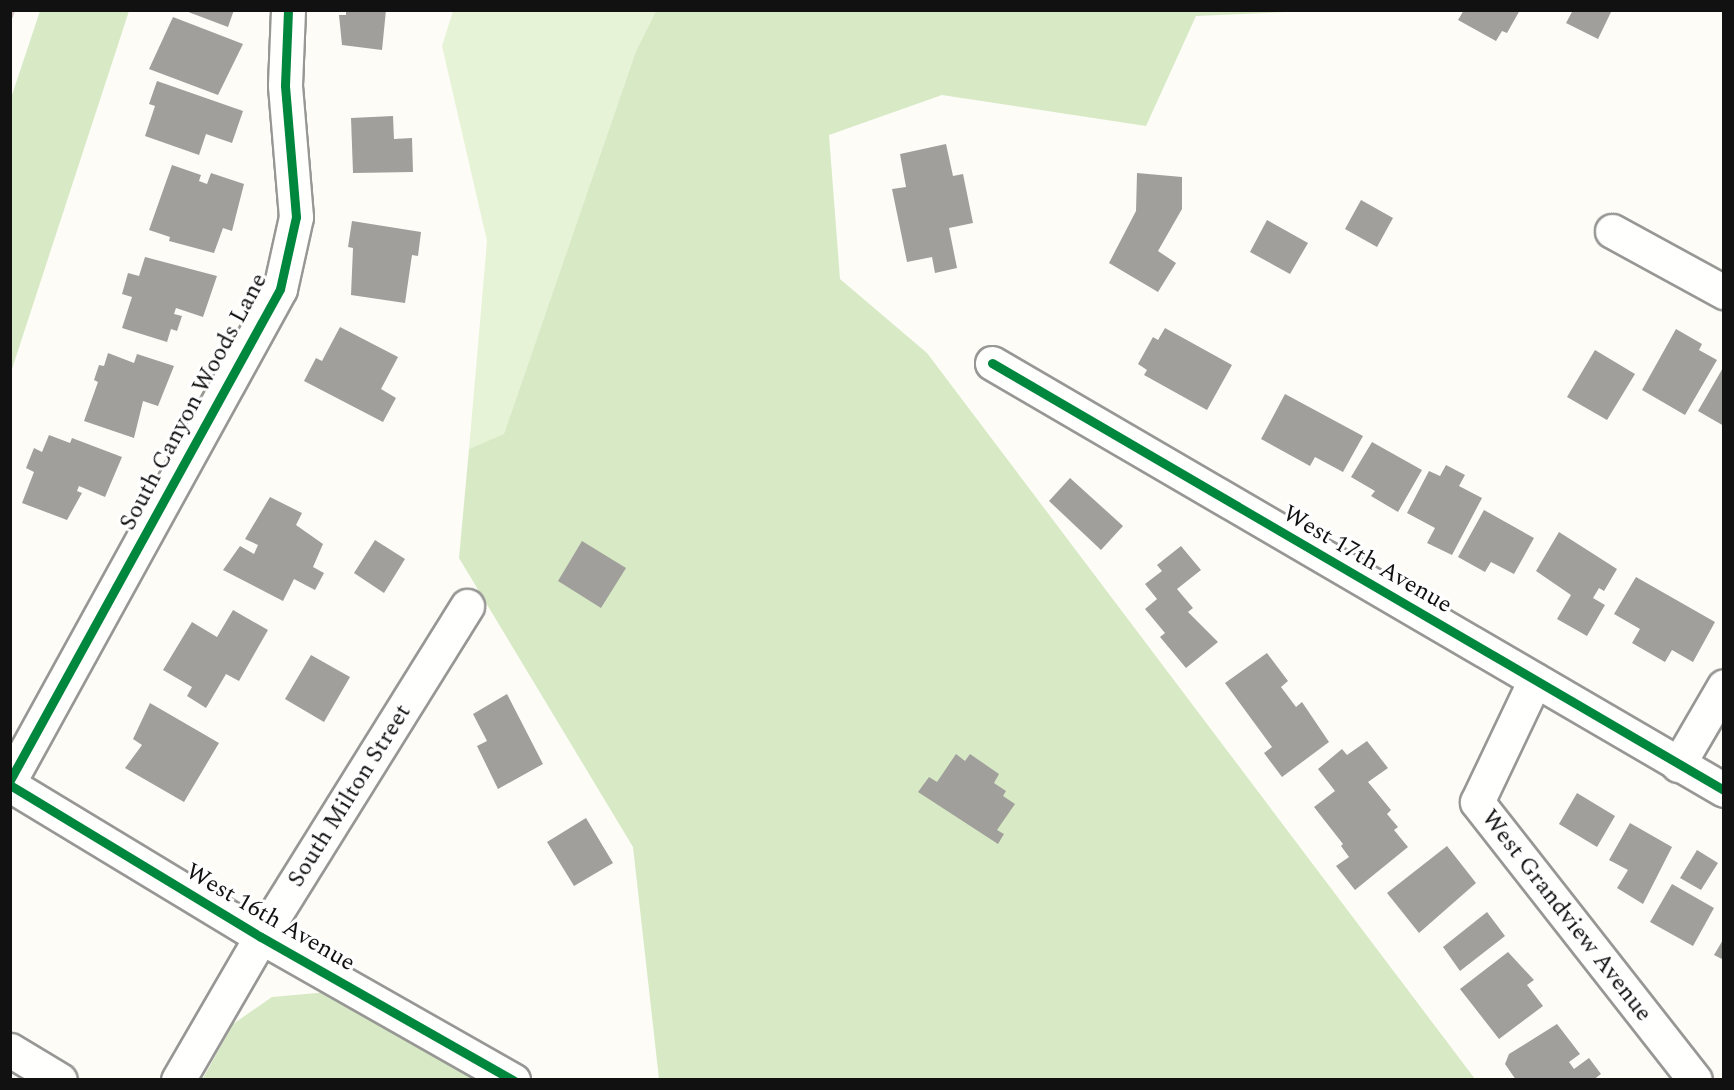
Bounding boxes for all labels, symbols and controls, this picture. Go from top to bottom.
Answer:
street label: South Canyon Woods Lane [114,269,274,535]
street label: West 17th Avenue [1277,500,1457,620]
street label: South Milton Street [282,699,418,893]
street label: West Grandview Avenue [1474,804,1658,1028]
street label: West 16th Avenue [180,858,360,978]

